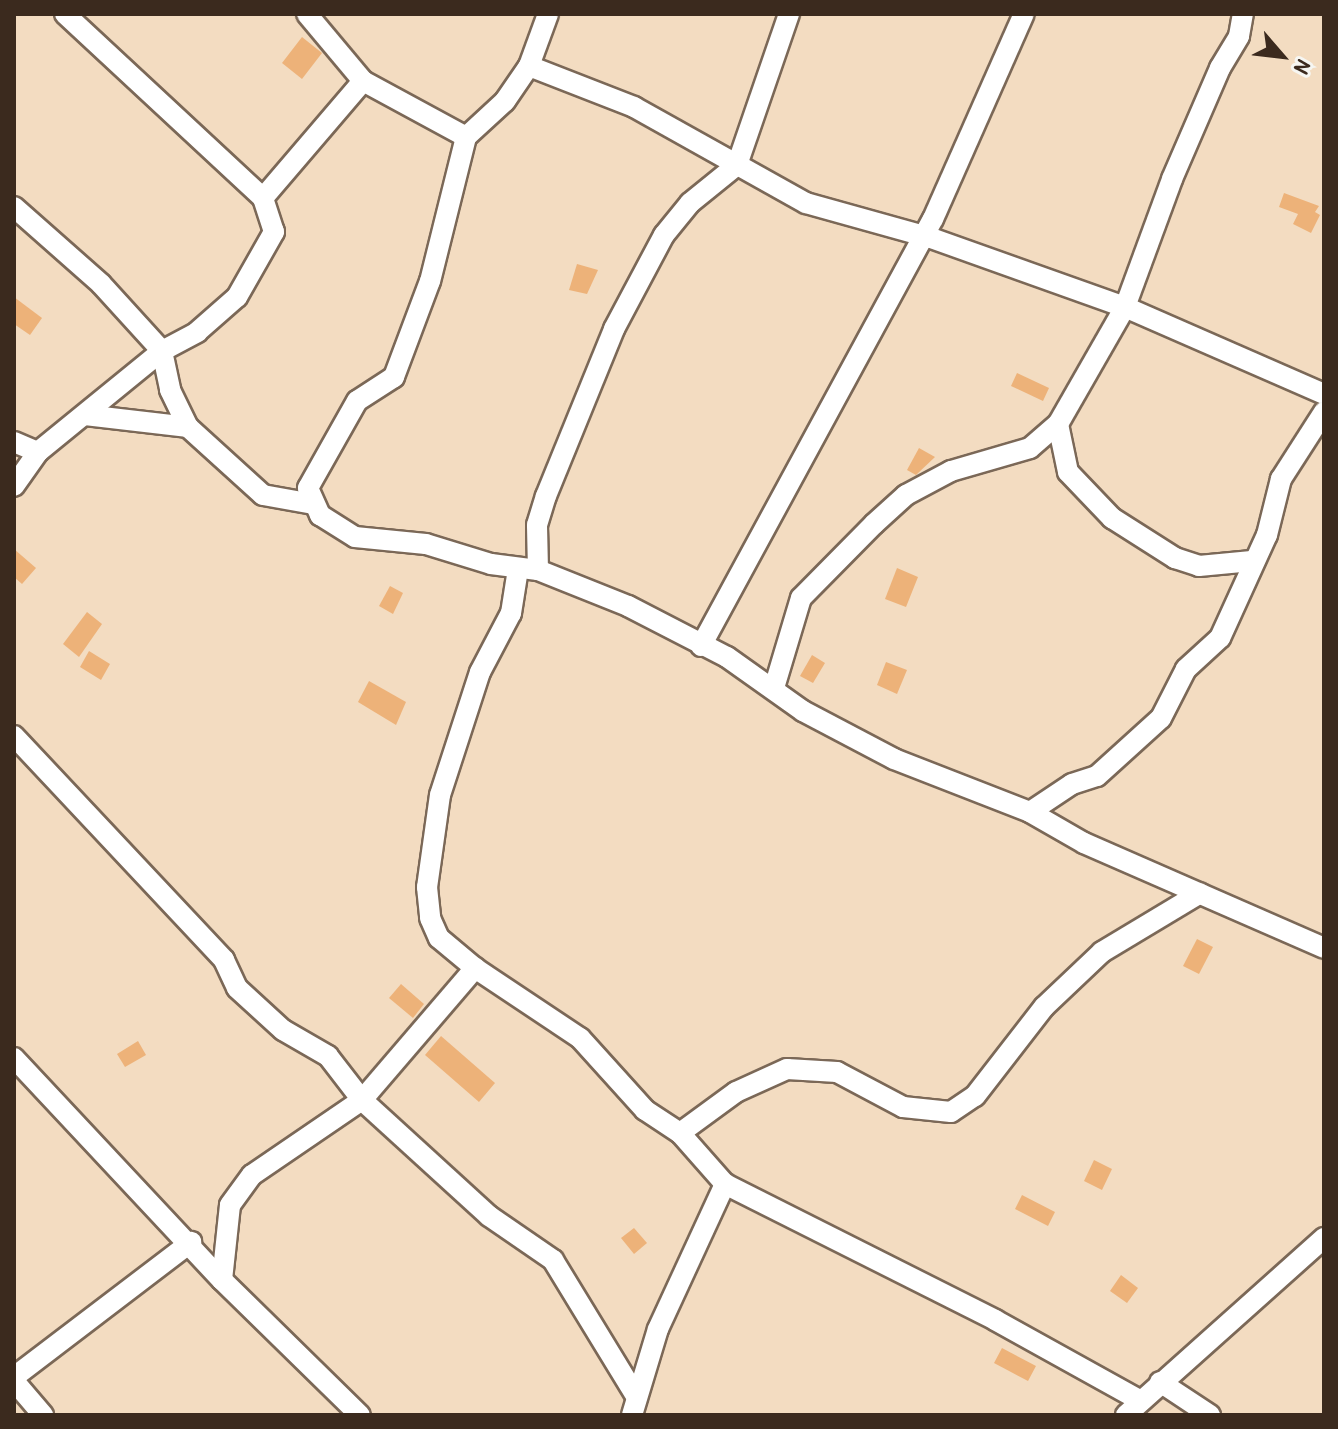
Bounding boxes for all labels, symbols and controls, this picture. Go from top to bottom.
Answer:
north arrow [1242,16,1322,96]
text: N [1287,55,1319,79]

